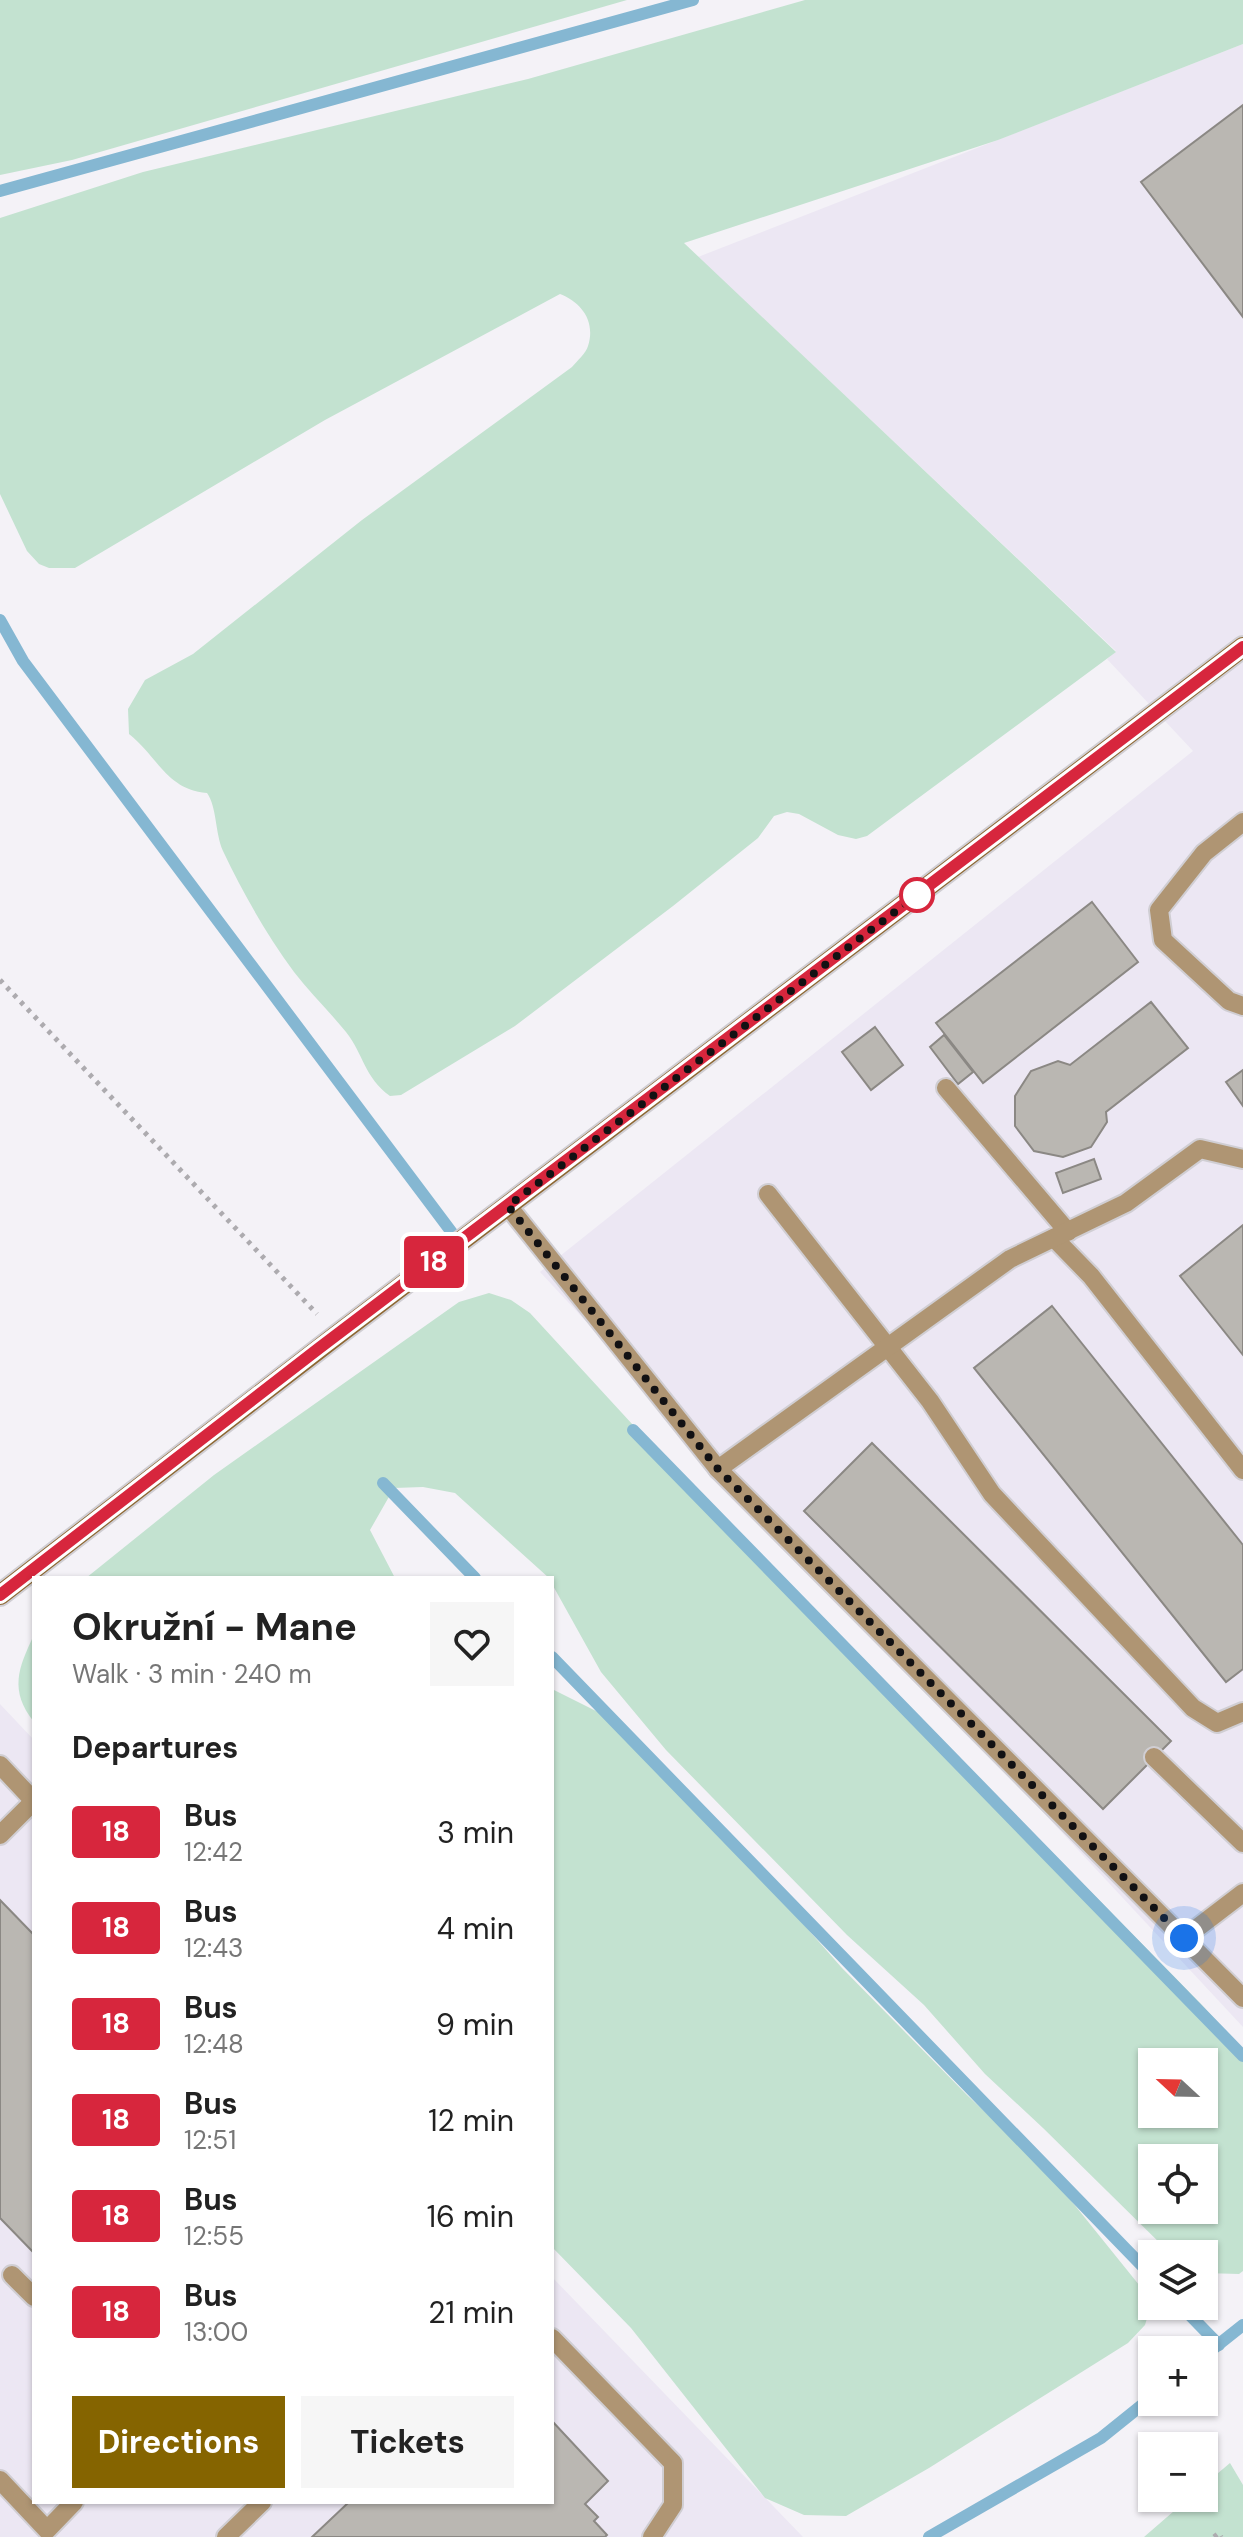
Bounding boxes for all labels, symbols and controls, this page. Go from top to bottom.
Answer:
unlabelled marker [900,878,934,912]
line badge: 18 [398,1236,470,1288]
text: 18 [420,1243,448,1280]
text: Okružní - Mane [72,1602,357,1652]
button: heart [430,1602,514,1686]
text: Walk · 3 min · 240 m [72,1657,312,1691]
text: Departures [72,1728,238,1767]
text: Bus [184,1796,238,1835]
text: 18 [102,1813,130,1850]
text: 3 min [437,1813,514,1852]
text: 12:42 [184,1835,243,1869]
text: Bus [184,1892,238,1931]
text: 18 [102,1909,130,1946]
text: 4 min [437,1909,514,1948]
your location [1164,1918,1204,1958]
text: 12:43 [184,1931,244,1965]
text: Bus [184,1988,238,2027]
text: 18 [102,2005,130,2042]
text: 9 min [436,2005,514,2044]
text: 12:48 [184,2027,244,2061]
north arrow [1138,2048,1218,2128]
map controls [1138,2048,1218,2512]
text: Bus [184,2084,238,2123]
text: 18 [102,2101,130,2138]
text: 12 min [428,2101,514,2140]
text: 12:51 [184,2123,236,2157]
button: locate [1138,2144,1218,2224]
text: Bus [184,2180,238,2219]
text: 18 [102,2197,130,2234]
text: 16 min [427,2197,514,2236]
text: 12:55 [184,2219,244,2253]
button: layers [1138,2240,1218,2320]
text: Bus [184,2276,238,2315]
text: 18 [102,2293,130,2330]
text: 21 min [428,2293,514,2332]
text: 13:00 [184,2315,248,2349]
button: + [1138,2336,1218,2416]
button: Directions [72,2396,285,2488]
button: Tickets [301,2396,514,2488]
button: − [1138,2432,1218,2512]

